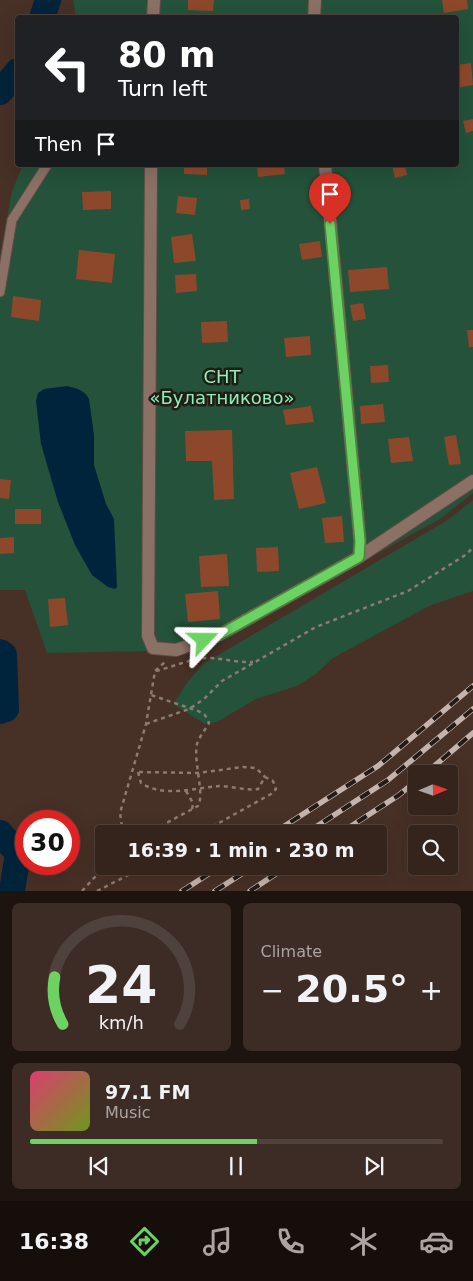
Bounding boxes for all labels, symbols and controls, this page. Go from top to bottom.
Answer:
icon: left [35,35,100,100]
text: 80 m [118,35,215,75]
text: Turn left [118,76,207,101]
icon: arrive [92,130,120,158]
text: Then [35,133,82,155]
pin [309,173,351,224]
icon: arrive [316,180,344,208]
park label: СНТ «Булатниково» [149,366,295,408]
position arrow [177,613,229,665]
north arrow [408,765,458,815]
map controls [408,765,458,875]
speed limit sign: 30 [15,810,80,875]
button: search [408,825,458,875]
text: 16:39 · 1 min · 230 m [127,839,355,861]
text: Climate [261,942,322,961]
text: 24 [85,955,157,1015]
text: 20.5° [295,967,408,1011]
text: − [261,974,284,1007]
text: + [420,974,443,1007]
text: km/h [99,1012,144,1033]
text: 97.1 FM [105,1081,190,1103]
text: Music [105,1103,151,1122]
icon: previous [85,1152,113,1180]
icon: pause [222,1152,250,1180]
icon: next [360,1152,388,1180]
icon: directions [127,1224,162,1259]
icon: music [200,1224,235,1259]
icon: phone [273,1224,308,1259]
icon: climate [346,1224,381,1259]
icon: car [419,1224,454,1259]
text: 16:38 [19,1229,89,1254]

